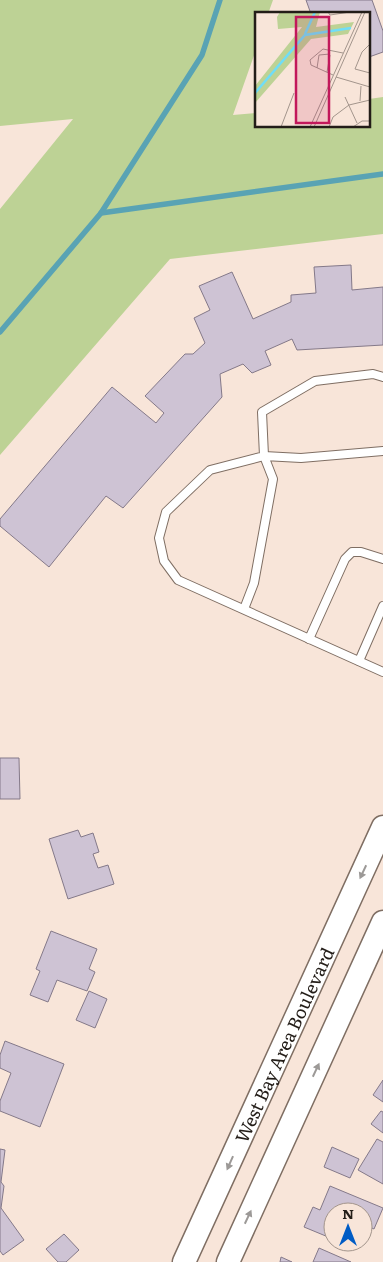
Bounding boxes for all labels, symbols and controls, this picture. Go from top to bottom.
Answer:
inset map [255,12,370,128]
one-way arrow [358,865,366,879]
street label: West Bay Area Boulevard [227,942,340,1147]
one-way arrow [312,1063,320,1077]
one-way arrow [225,1156,233,1170]
north arrow [323,1202,373,1252]
text: N [342,1203,354,1223]
one-way arrow [244,1210,252,1224]

